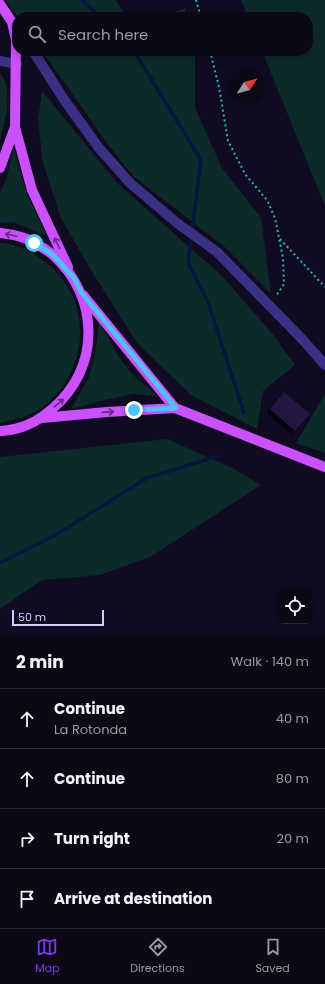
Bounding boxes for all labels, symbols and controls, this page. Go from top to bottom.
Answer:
search box [12,12,313,56]
icon: search [26,23,48,45]
text: Search here [58,24,148,45]
north arrow [229,68,265,104]
one-way arrow [5,231,18,239]
route start [25,234,43,252]
one-way arrow [53,237,60,249]
one-way arrow [54,399,64,408]
route end [125,401,143,419]
one-way arrow [101,408,114,416]
map controls [277,588,313,624]
button: locate [277,588,313,624]
scale bar [12,608,104,627]
text: 50 m [18,609,46,625]
text: 2 min [16,650,64,674]
text: Walk · 140 m [231,652,309,671]
text: Continue [54,698,125,719]
icon: ahead [16,708,38,730]
text: 40 m [276,709,309,728]
text: La Rotonda [54,720,127,739]
icon: ahead [16,768,38,790]
text: Continue [54,768,125,789]
text: 80 m [276,769,309,788]
icon: right [16,828,38,850]
text: Turn right [54,828,130,849]
text: 20 m [276,829,309,848]
icon: arrive [16,888,38,910]
text: Arrive at destination [54,888,212,909]
tab: Map [35,936,60,977]
tab: Directions [130,936,185,977]
tab: Saved [255,936,290,977]

